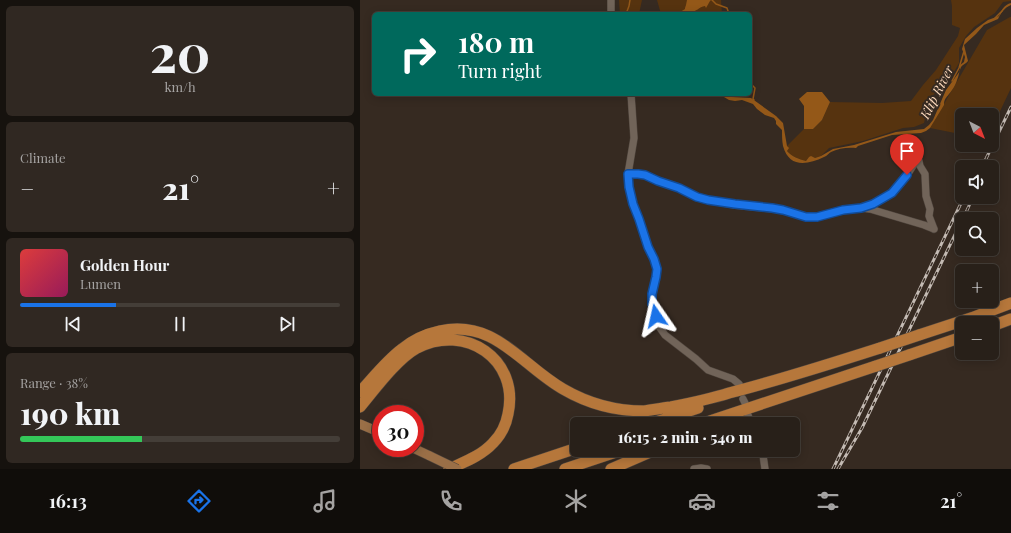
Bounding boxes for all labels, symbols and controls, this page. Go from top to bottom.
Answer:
text: 20 [150,17,210,86]
text: 180 m [458,23,534,60]
icon: right [392,28,444,80]
text: Turn right [458,59,541,83]
water label: Klip River [915,62,957,122]
text: km/h [164,78,196,95]
north arrow [955,108,999,152]
map controls [955,108,999,360]
pin [890,134,924,175]
icon: arrive [896,140,918,162]
text: Climate [20,149,66,166]
button: sound [955,160,999,204]
text: 21° [162,168,199,208]
text: − [20,173,34,203]
text: + [327,173,340,203]
button: search [955,212,999,256]
text: Golden Hour [80,255,169,275]
button: + [955,264,999,308]
text: Lumen [80,275,121,292]
position arrow [635,295,677,337]
icon: previous [62,313,84,335]
icon: pause [169,313,191,335]
icon: next [276,313,298,335]
button: − [955,316,999,360]
text: Range · 38% [20,374,88,391]
text: 190 km [20,393,120,433]
speed limit sign: 30 [372,405,424,457]
text: 16:15 · 2 min · 540 m [618,427,752,447]
icon: directions [185,487,213,515]
icon: music [311,487,339,515]
icon: phone [437,487,465,515]
icon: climate [562,487,590,515]
icon: car [688,487,716,515]
icon: filters [814,487,842,515]
text: 16:13 [49,489,87,513]
text: 21° [940,489,962,513]

